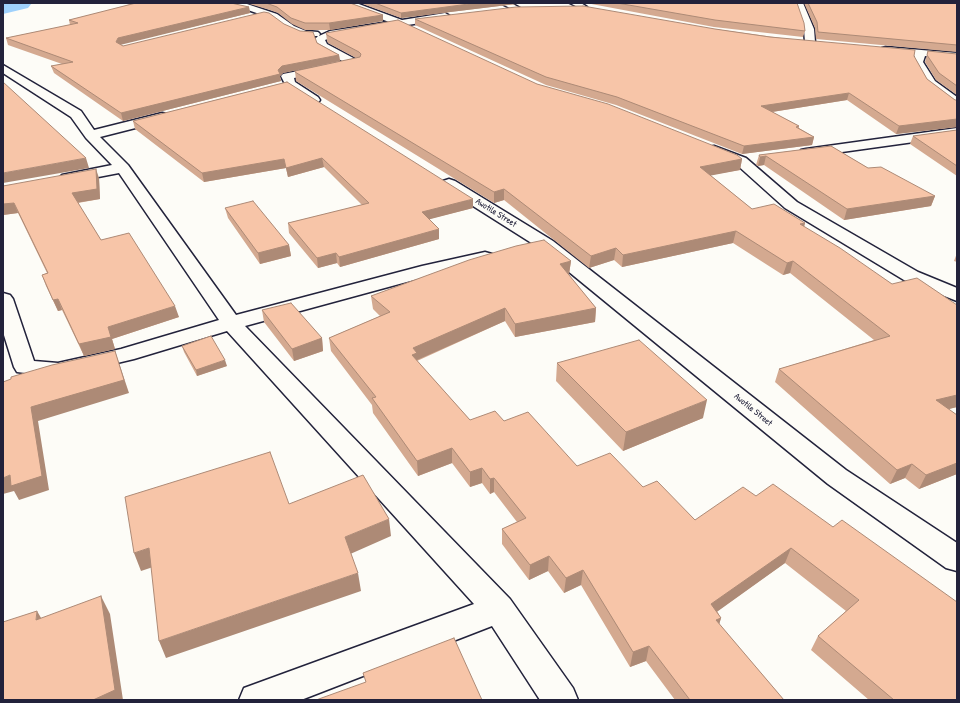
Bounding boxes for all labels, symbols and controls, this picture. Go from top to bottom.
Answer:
street label: Awotile Street [474,196,518,230]
street label: Awotile Street [732,391,774,429]

